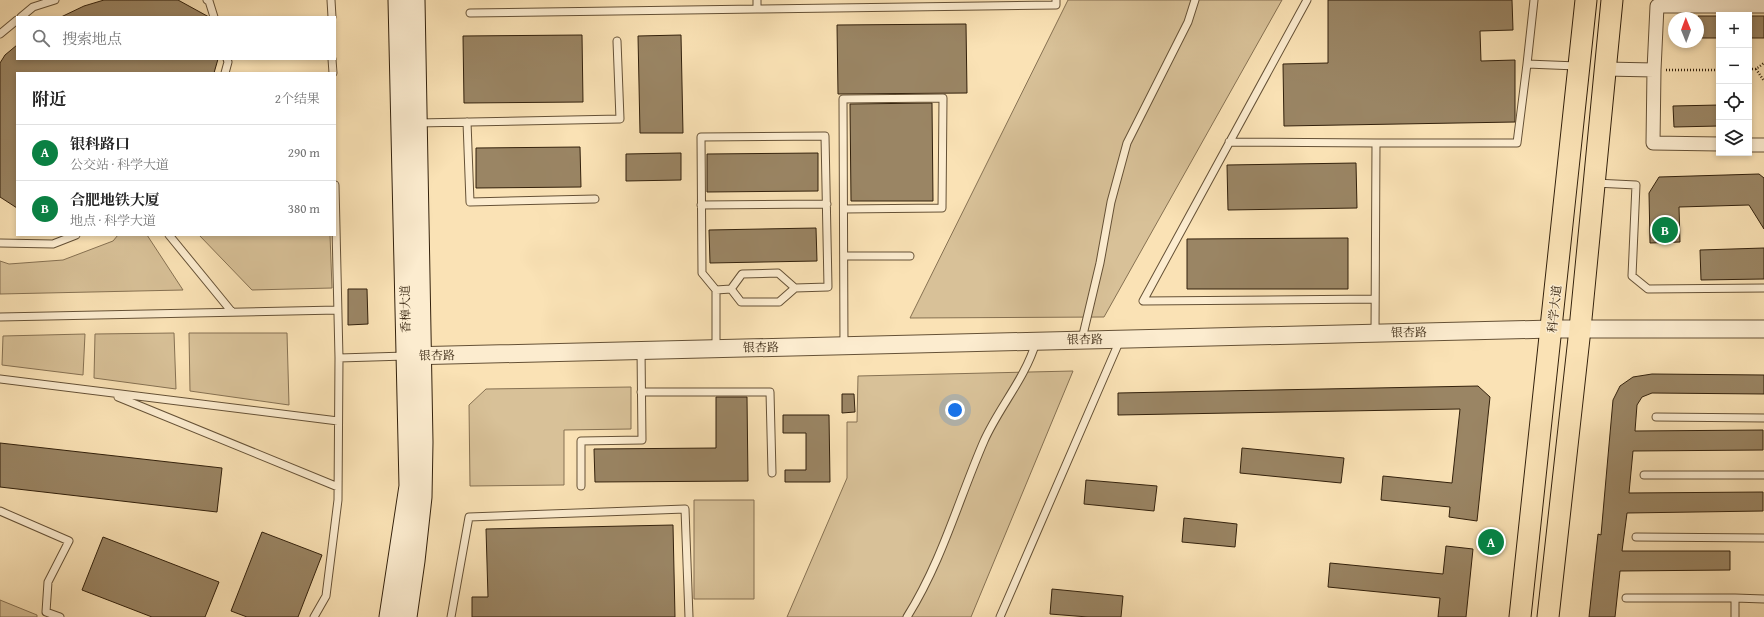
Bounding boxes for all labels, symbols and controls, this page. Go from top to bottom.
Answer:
north arrow [1668,12,1704,48]
map controls [1716,12,1752,156]
button: + [1716,12,1752,48]
search box [16,16,336,60]
icon: search [30,27,52,49]
text: 搜索地点 [62,28,122,49]
button: − [1716,48,1752,84]
button: locate [1716,84,1752,120]
text: 附近 [32,86,66,111]
text: 2个结果 [275,89,320,108]
button: layers [1716,120,1752,156]
text: 银科路口 [70,133,130,154]
text: A [41,143,49,162]
text: 290 m [288,143,320,162]
text: 公交站 · 科学大道 [70,155,169,174]
text: 合肥地铁大厦 [70,189,160,210]
text: B [41,199,49,218]
text: 380 m [288,199,320,218]
text: 地点 · 科学大道 [70,211,156,230]
pin: B [1652,215,1678,245]
street label: 科学大道 [1543,284,1565,334]
street label: 香樟大道 [396,285,414,333]
street label: 银杏路 [1391,323,1427,341]
street label: 银杏路 [1067,330,1103,348]
street label: 银杏路 [743,338,779,356]
street label: 银杏路 [419,346,455,364]
your location [945,400,965,420]
pin: A [1478,527,1504,557]

